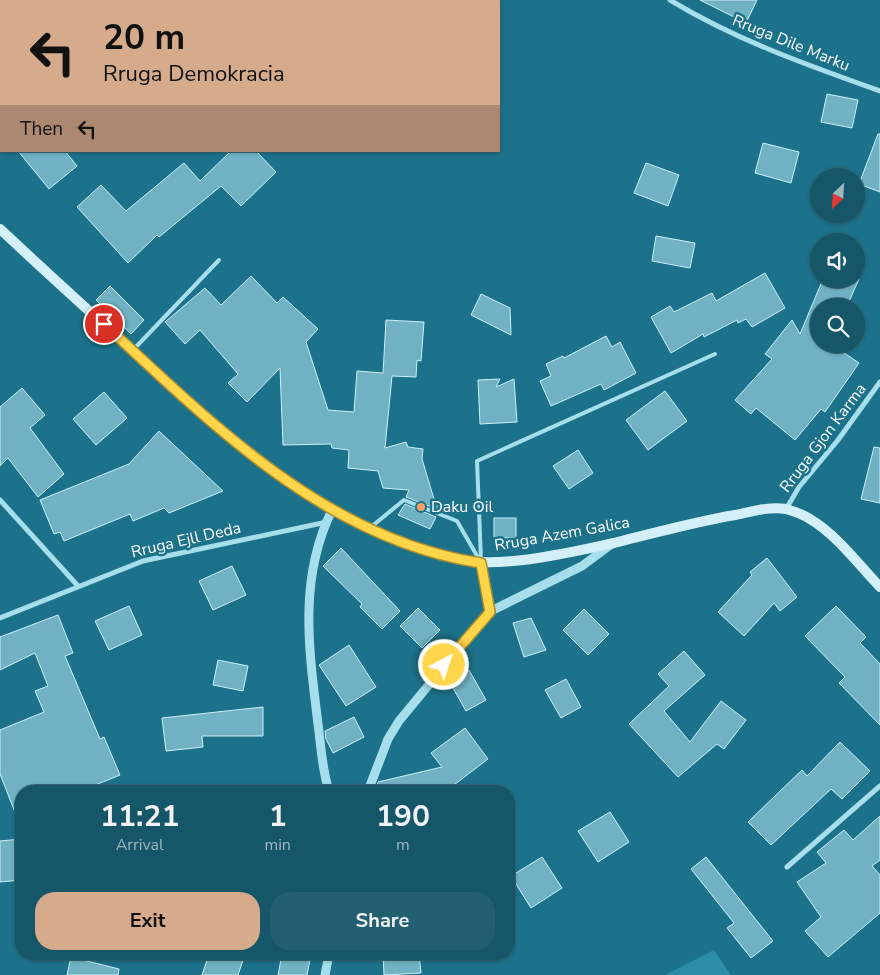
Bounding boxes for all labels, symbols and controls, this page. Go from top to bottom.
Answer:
street label: Rruga Dile Marku [729,9,853,77]
text: 20 m [103,14,185,61]
icon: left [20,20,85,85]
text: Rruga Demokracia [103,59,285,89]
icon: left [73,115,101,143]
text: Then [20,116,63,142]
north arrow [810,168,865,222]
map controls [810,168,865,353]
button: sound [810,233,865,288]
button: search [810,298,865,353]
pin [83,303,125,345]
icon: arrive [90,310,118,338]
street label: Rruga Gjon Karma [775,379,871,497]
place label: Daku Oil [431,496,493,518]
marker: Daku Oil [415,501,427,513]
street label: Rruga Azem Galica [493,511,631,557]
street label: Rruga Ejll Deda [129,517,243,563]
position arrow [417,638,469,690]
text: 11:21 [100,796,179,837]
text: 1 [269,796,287,837]
text: 190 [376,796,430,837]
text: Arrival [116,834,164,856]
text: min [264,834,291,856]
text: m [396,834,410,856]
button: Exit [35,892,260,950]
button: Share [270,892,495,950]

